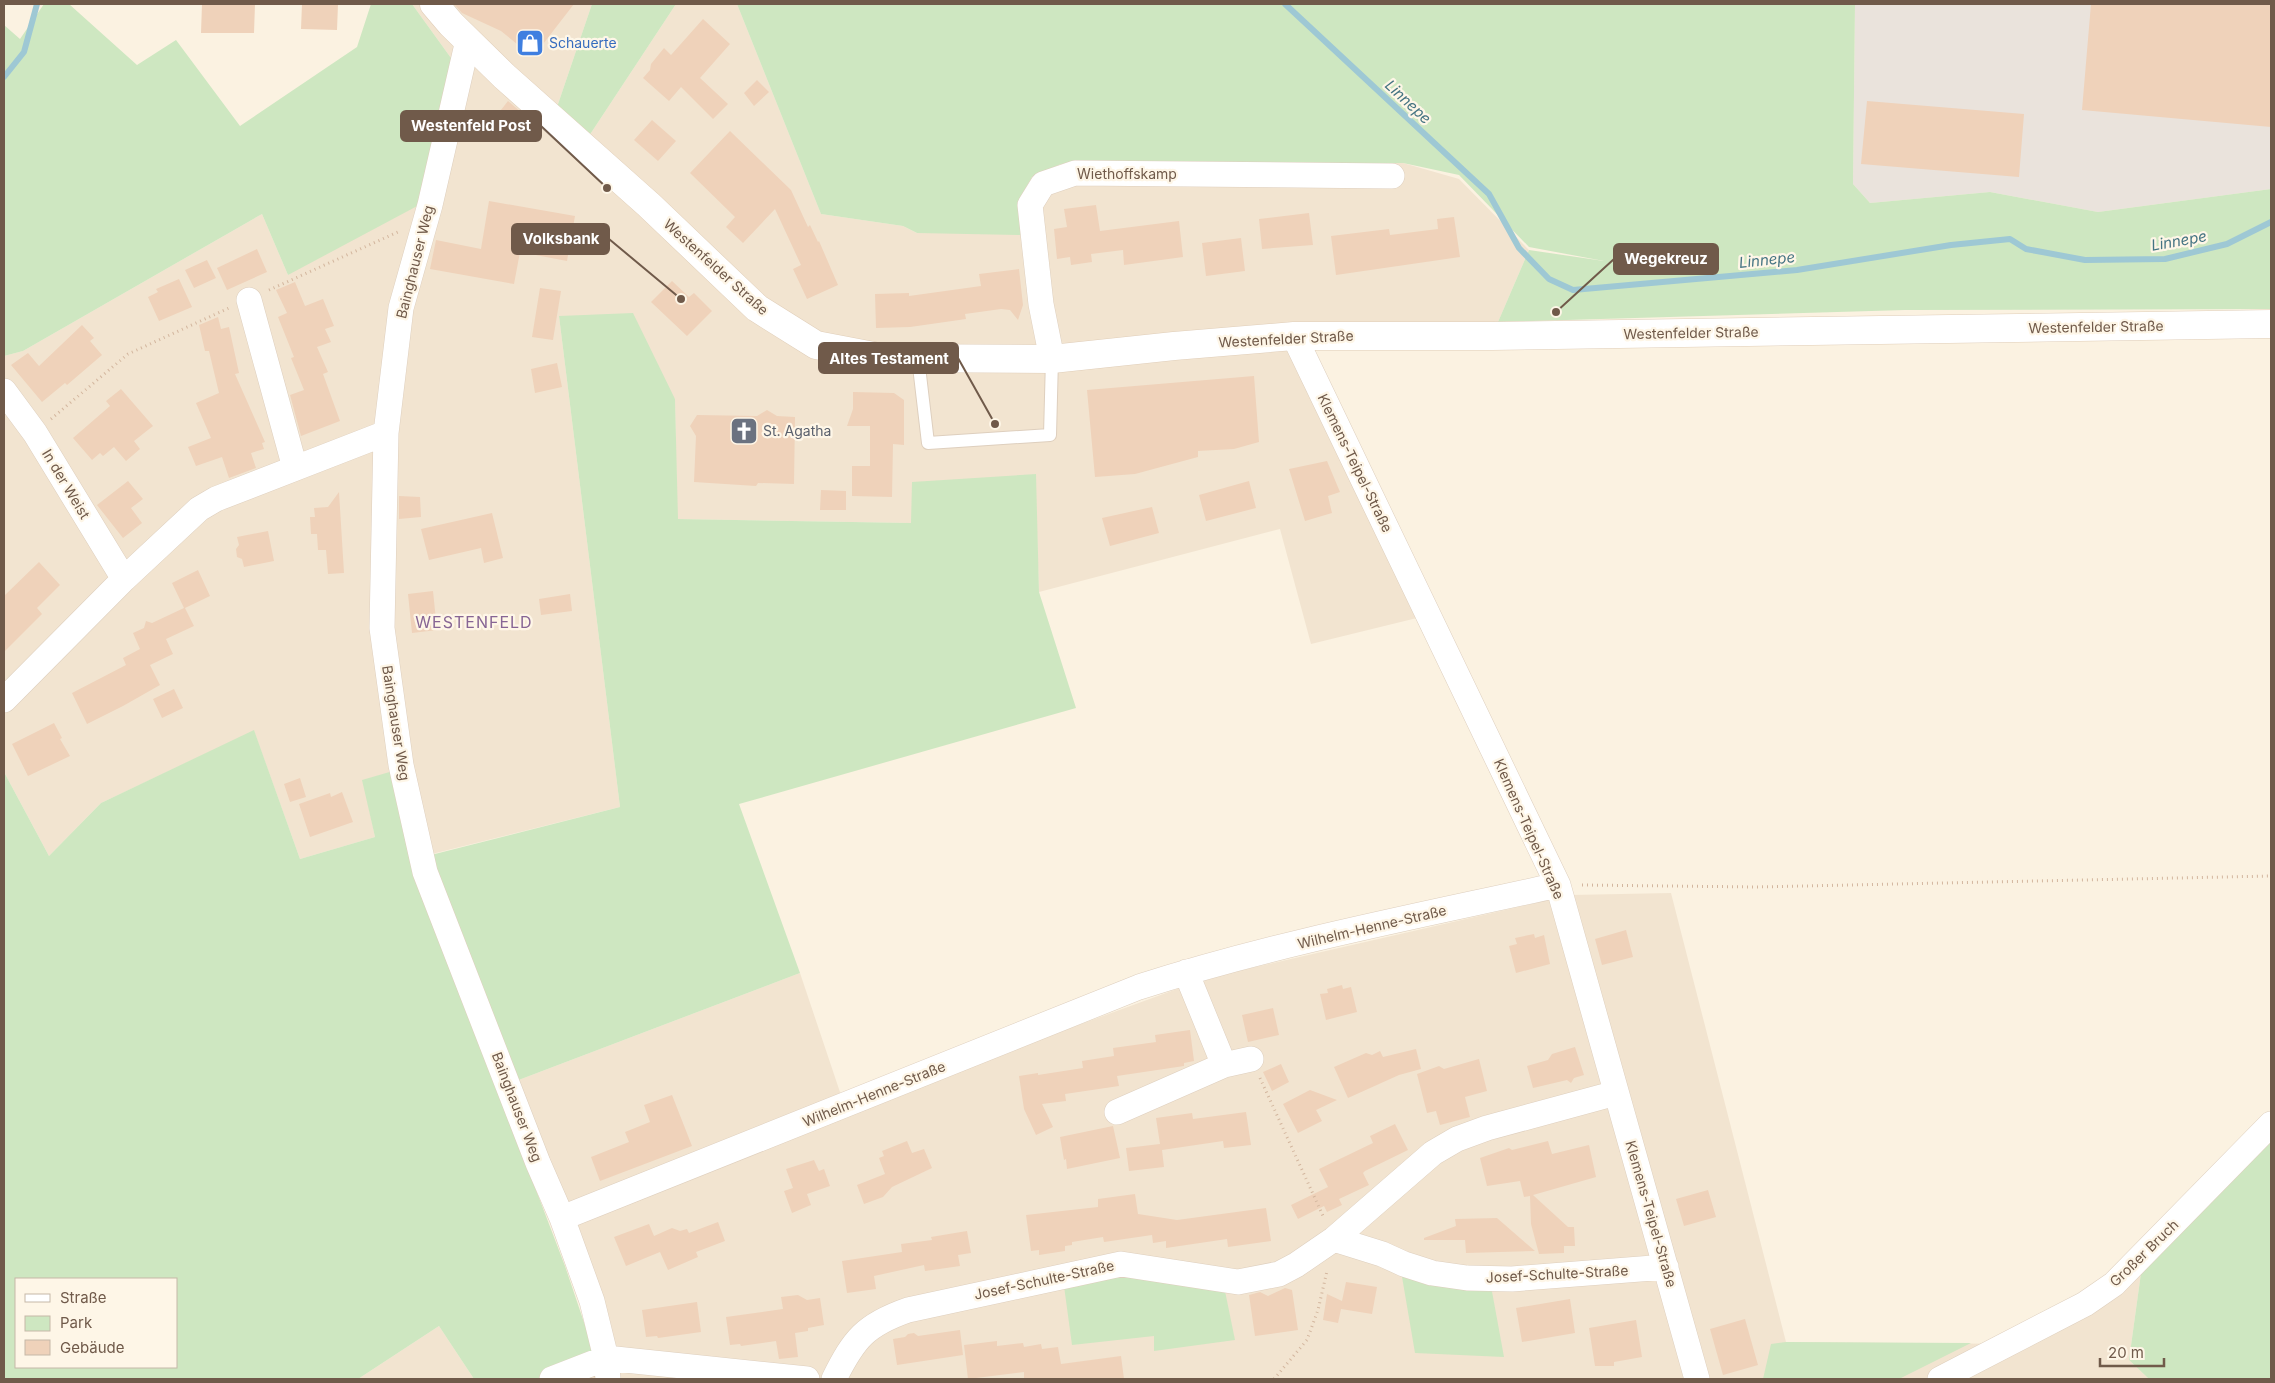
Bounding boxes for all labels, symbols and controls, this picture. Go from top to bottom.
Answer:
shop icon: Schauerte [515,28,545,58]
place label: Schauerte [549,34,617,51]
water label: Linnepe [1381,75,1435,128]
callout: Westenfeld Post [401,111,541,141]
text: Westenfeld Post [411,116,532,135]
street label: Wiethoffskamp [1077,165,1177,182]
street label: Bainghauser Weg [392,203,437,320]
street label: Westenfelder Straße [660,215,772,318]
callout: Volksbank [512,224,609,254]
water label: Linnepe [2150,226,2208,255]
text: Volksbank [523,229,600,248]
callout: Wegekreuz [1614,244,1718,274]
water label: Linnepe [1738,247,1796,272]
text: Wegekreuz [1624,249,1708,268]
street label: Westenfelder Straße [2028,317,2164,336]
street label: Westenfelder Straße [1623,323,1759,342]
street label: Westenfelder Straße [1218,326,1354,351]
callout: Altes Testament [819,343,958,373]
text: Altes Testament [829,349,949,368]
street label: Klemens-Teipel-Straße [1314,391,1396,535]
church icon: St. Agatha [729,416,759,446]
place label: St. Agatha [763,422,831,439]
street label: In der Weist [39,446,94,522]
district label: WESTENFELD [415,612,533,632]
street label: Bainghauser Weg [379,664,414,782]
street label: Klemens-Teipel-Straße [1491,756,1568,902]
street label: Wilhelm-Henne-Straße [1296,901,1448,952]
street label: Bainghauser Weg [489,1049,546,1164]
street label: Wilhelm-Henne-Straße [800,1057,948,1130]
street label: Klemens-Teipel-Straße [1622,1138,1681,1289]
street label: Großer Bruch [2106,1216,2182,1290]
street label: Josef-Schulte-Straße [972,1256,1116,1303]
street label: Josef-Schulte-Straße [1485,1261,1629,1286]
legend [15,1278,178,1368]
text: Straße [60,1288,107,1307]
text: Park [60,1313,93,1332]
scale bar [2100,1336,2164,1368]
text: Gebäude [60,1338,125,1357]
text: 20 m [2108,1343,2144,1362]

